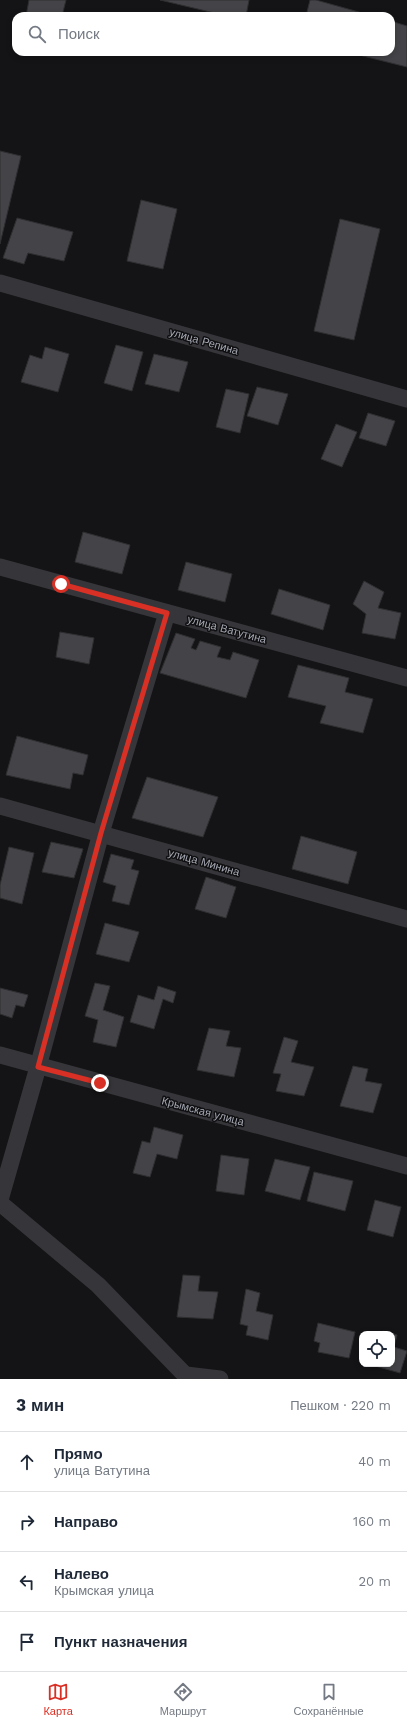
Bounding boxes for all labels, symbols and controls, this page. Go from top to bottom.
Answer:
search box [12,12,395,56]
icon: search [26,23,48,45]
text: Поиск [58,25,100,43]
street label: улица Репина [168,325,241,358]
route start [52,575,70,593]
street label: улица Ватутина [186,613,269,647]
street label: улица Минина [167,846,242,879]
route end [91,1074,109,1092]
street label: Крымская улица [160,1094,246,1129]
map controls [359,1331,395,1367]
button: locate [359,1331,395,1367]
text: 3 мин [16,1395,64,1415]
text: Пешком · 220 m [290,1398,391,1413]
text: Прямо [54,1445,103,1463]
icon: ahead [16,1451,38,1473]
text: 40 m [358,1454,391,1469]
text: улица Ватутина [54,1463,150,1478]
icon: right [16,1511,38,1533]
text: Направо [54,1513,118,1531]
text: 160 m [353,1514,391,1529]
text: Налево [54,1565,109,1583]
icon: left [16,1571,38,1593]
text: 20 m [359,1574,391,1589]
text: Крымская улица [54,1583,154,1598]
icon: arrive [16,1631,38,1653]
text: Пункт назначения [54,1633,187,1651]
tab: Карта [43,1681,73,1718]
tab: Маршрут [160,1681,207,1718]
tab: Сохранённые [294,1681,364,1718]

